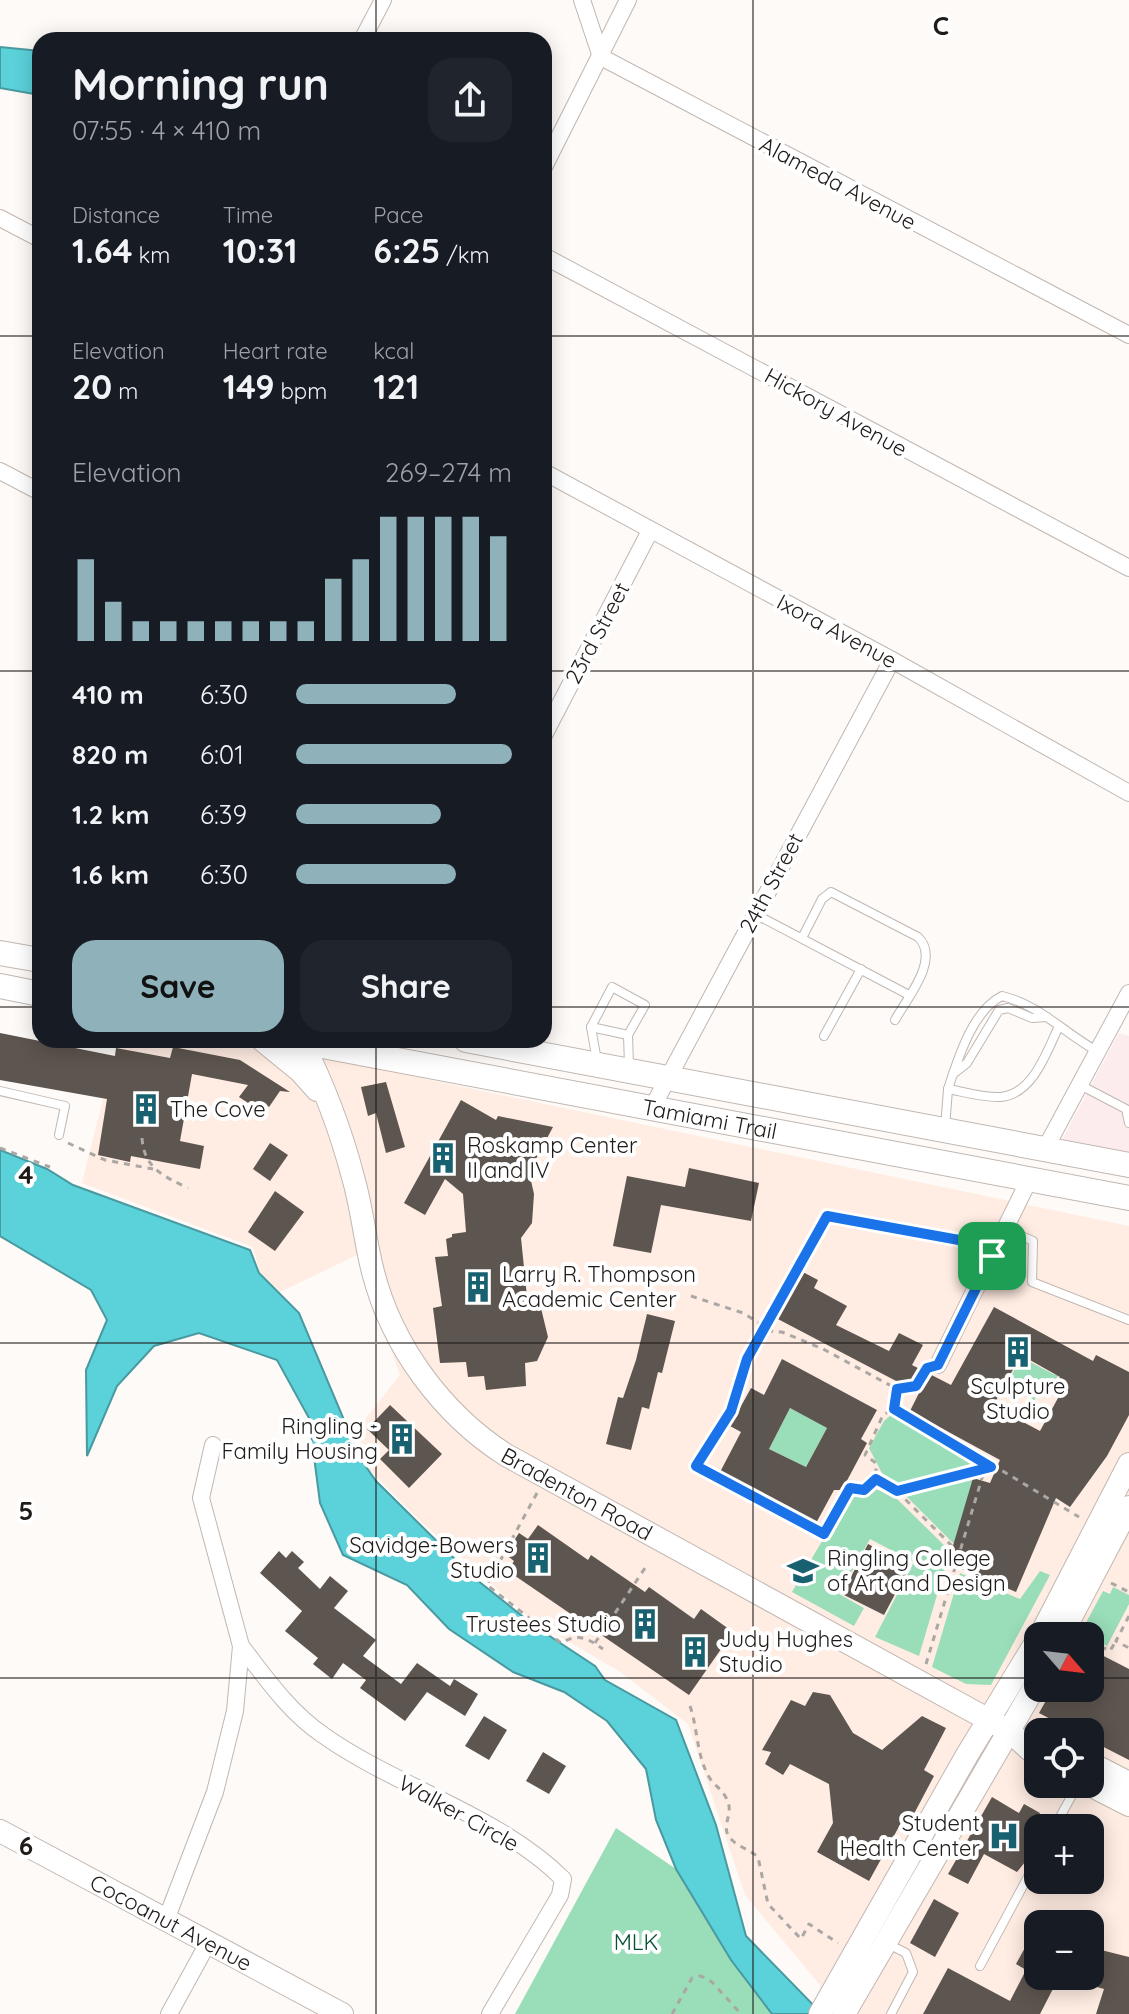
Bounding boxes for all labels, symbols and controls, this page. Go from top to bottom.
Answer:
text: C [933,9,949,42]
text: Morning run [72,56,329,111]
button: share [428,58,512,142]
text: 07:55 · 4 × 410 m [72,114,261,147]
street label: Alameda Avenue [755,130,921,236]
text: Distance [72,201,160,229]
text: Time [223,201,273,229]
text: Pace [373,201,424,229]
text: 1.64 [72,229,133,272]
text: 10:31 [223,229,298,272]
text: 6:25 [373,229,440,272]
text: km [133,241,170,269]
text: /km [440,241,490,269]
text: Elevation [72,337,165,365]
text: Heart rate [223,337,328,365]
text: kcal [373,337,414,365]
street label: Hickory Avenue [760,361,912,463]
text: 20 [72,365,112,408]
text: 149 [223,365,275,408]
text: 121 [373,365,419,408]
text: m [112,377,138,405]
text: bpm [275,377,327,405]
text: Elevation [72,456,182,489]
text: 269–274 m [385,456,512,489]
street label: 23rd Street [559,577,635,689]
street label: Ixora Avenue [772,588,902,674]
text: 410 m [72,678,144,711]
text: 6:30 [200,678,248,711]
text: 820 m [72,738,148,771]
text: 6:01 [200,738,244,771]
text: 1.2 km [72,798,149,831]
text: 6:39 [200,798,247,831]
street label: 24th Street [733,828,809,938]
text: 1.6 km [72,858,149,891]
text: 6:30 [200,858,248,891]
button: Save [72,940,284,1032]
button: Share [300,940,512,1032]
building icon: The Cove [129,1092,163,1126]
street label: Tamiami Trail [640,1093,779,1145]
place label: The Cove [170,1095,266,1123]
place label: Roskamp Center II and IV [467,1131,638,1184]
building icon: Roskamp Center II and IV [426,1141,460,1175]
text: 4 [18,1158,34,1191]
pin [958,1222,1026,1290]
icon: arrive [970,1234,1014,1278]
place label: Larry R. Thompson Academic Center [502,1260,696,1313]
building icon: Larry R. Thompson Academic Center [461,1270,495,1304]
building icon: Sculpture Studio [1001,1335,1035,1369]
place label: Sculpture Studio [970,1372,1066,1425]
place label: Ringling - Family Housing [222,1412,378,1465]
building icon: Ringling - Family Housing [385,1422,419,1456]
street label: Bradenton Road [496,1441,657,1547]
text: 5 [19,1494,33,1527]
place label: Savidge-Bowers Studio [349,1531,514,1584]
building icon: Savidge-Bowers Studio [521,1541,555,1575]
place label: Ringling College of Art and Design [827,1544,1006,1597]
school or university icon: Ringling College of Art and Design [786,1554,820,1588]
building icon: Trustees Studio [628,1607,662,1641]
place label: Trustees Studio [466,1610,621,1638]
north arrow [1024,1622,1104,1702]
map controls [1024,1622,1104,1990]
place label: Judy Hughes Studio [719,1625,853,1678]
building icon: Judy Hughes Studio [678,1635,712,1669]
button: locate [1024,1718,1104,1798]
street label: Walker Circle [394,1768,524,1858]
place label: Student Health Center [840,1809,981,1862]
button: + [1024,1814,1104,1894]
hospital icon: Student Health Center [987,1819,1021,1853]
text: 6 [19,1829,33,1862]
street label: Cocoanut Avenue [85,1868,257,1977]
button: − [1024,1910,1104,1990]
park label: MLK [614,1928,658,1956]

